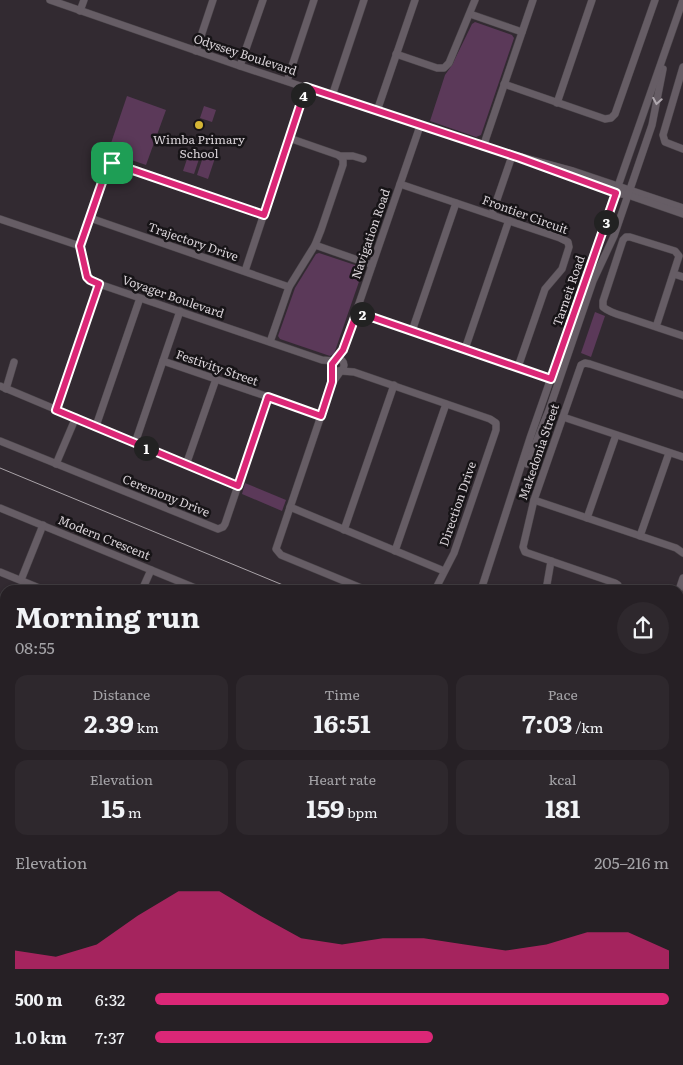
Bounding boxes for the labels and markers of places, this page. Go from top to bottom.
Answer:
pin: 4 [290,82,316,108]
marker: Wimba Primary School [193,119,205,131]
place label: Wimba Primary School [153,130,245,162]
pin [91,142,133,184]
pin: 3 [594,210,618,234]
pin: 2 [350,302,374,326]
pin: 1 [134,436,158,460]

